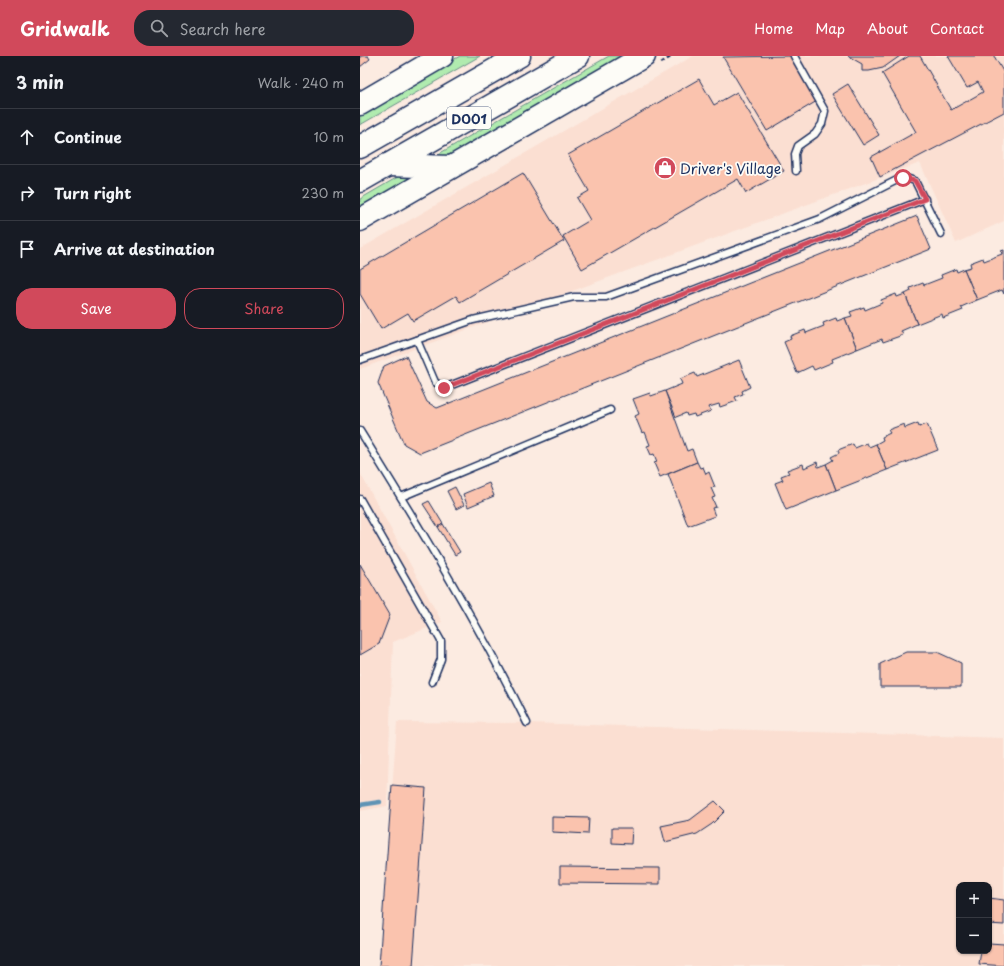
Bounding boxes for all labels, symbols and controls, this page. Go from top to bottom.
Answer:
search box [134,10,414,46]
text: Gridwalk [20,14,110,42]
icon: search [148,17,170,39]
text: Search here [180,17,265,40]
text: Home [754,18,793,39]
text: Map [815,18,845,39]
text: About [867,18,908,39]
text: Contact [930,18,984,39]
text: 3 min [16,69,64,95]
text: Walk · 240 m [258,73,344,92]
road number: D001 [447,107,491,129]
text: Continue [54,125,122,148]
icon: ahead [16,126,38,148]
text: 10 m [314,127,344,146]
shop icon: Driver's Village [652,155,678,181]
place label: Driver's Village [680,158,781,179]
route start [894,169,912,187]
text: Turn right [54,181,131,204]
icon: right [16,182,38,204]
text: 230 m [302,183,344,202]
text: Arrive at destination [54,237,215,260]
icon: arrive [16,238,38,260]
button: Save [16,288,176,329]
button: Share [184,288,344,329]
route end [435,379,453,397]
map controls [956,882,992,954]
button: + [956,882,992,918]
button: − [956,918,992,954]

